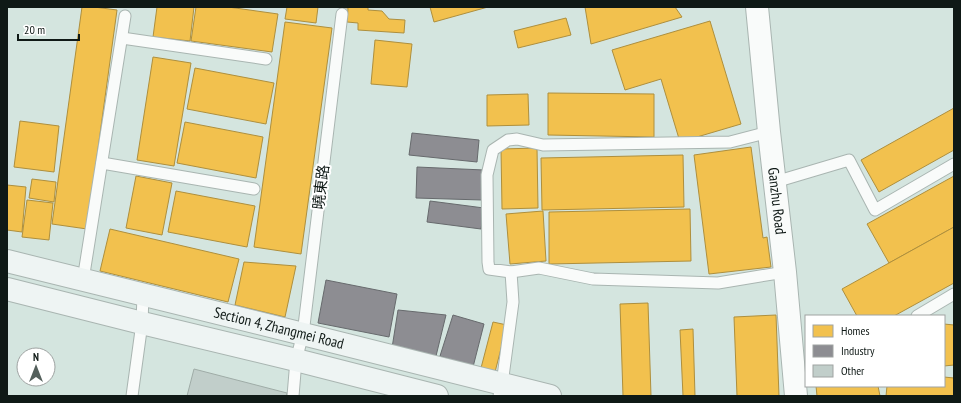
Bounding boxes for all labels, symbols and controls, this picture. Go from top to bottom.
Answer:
scale bar [18,16,79,42]
text: 20 m [24,22,45,37]
street label: 曉東路 [308,163,333,210]
street label: Ganzhu Road [764,166,791,235]
street label: Section 4, Zhangmei Road [212,302,346,353]
legend [805,315,945,387]
text: Homes [841,323,869,338]
text: Industry [841,343,875,358]
north arrow [16,347,56,387]
text: N [33,350,39,364]
text: Other [841,363,865,378]

